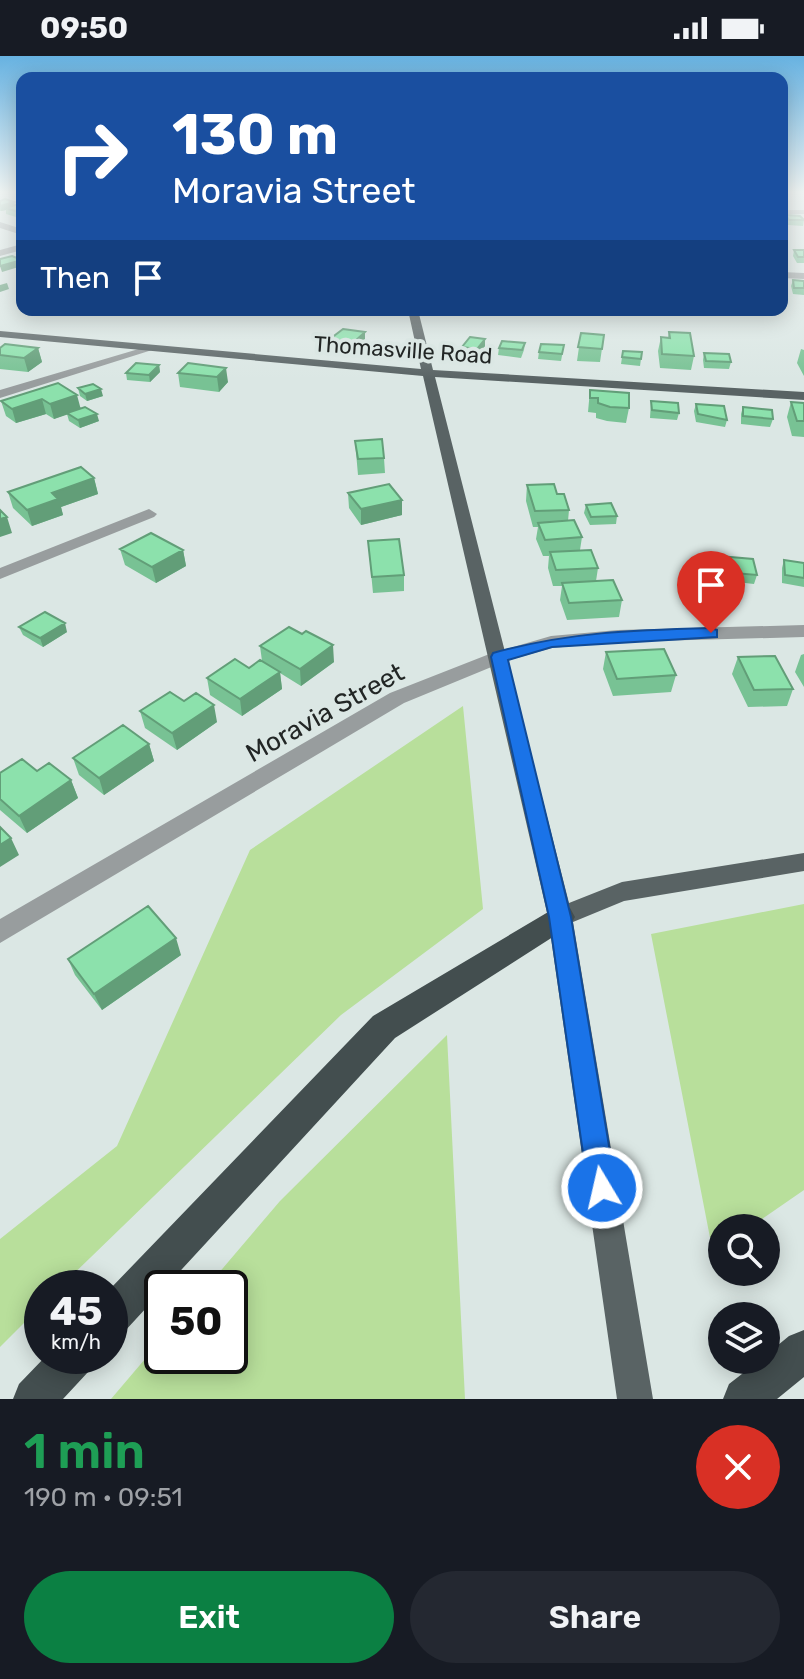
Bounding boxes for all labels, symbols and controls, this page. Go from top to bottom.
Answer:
text: 09:50 [40,10,128,46]
text: 130 m [172,102,338,168]
icon: right [40,104,144,208]
text: Moravia Street [172,169,416,212]
icon: arrive [126,256,170,300]
text: Then [40,260,110,296]
street label: Thomasville Road [313,330,493,370]
pin [677,551,745,633]
icon: arrive [689,563,733,607]
street label: Moravia Street [241,657,409,769]
position arrow [560,1146,644,1230]
map controls [708,1214,780,1374]
button: search [708,1214,780,1286]
speed limit sign: 50 [144,1270,248,1374]
text: 45 [49,1288,103,1335]
button: layers [708,1302,780,1374]
text: km/h [51,1330,101,1354]
text: 1 min [24,1423,145,1480]
button: close [696,1425,780,1509]
text: 190 m · 09:51 [24,1482,183,1513]
button: Exit [24,1571,394,1663]
button: Share [410,1571,780,1663]

